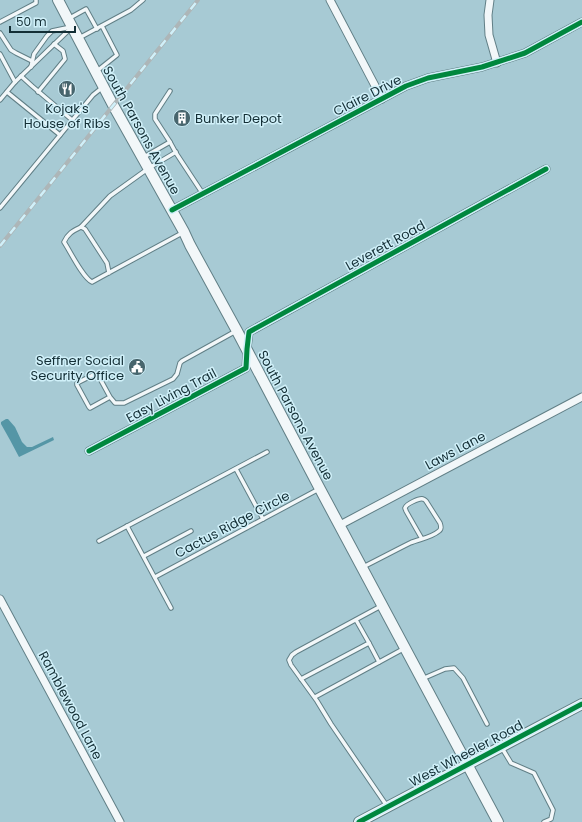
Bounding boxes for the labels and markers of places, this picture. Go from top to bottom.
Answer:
restaurant icon: Kojak's House of Ribs [57,79,77,99]
place label: Kojak's House of Ribs [24,99,111,133]
building icon: Bunker Depot [172,108,192,128]
place label: Bunker Depot [195,109,282,128]
place label: Seffner Social Security Office [31,351,124,385]
public building icon: Seffner Social Security Office [127,357,147,377]

